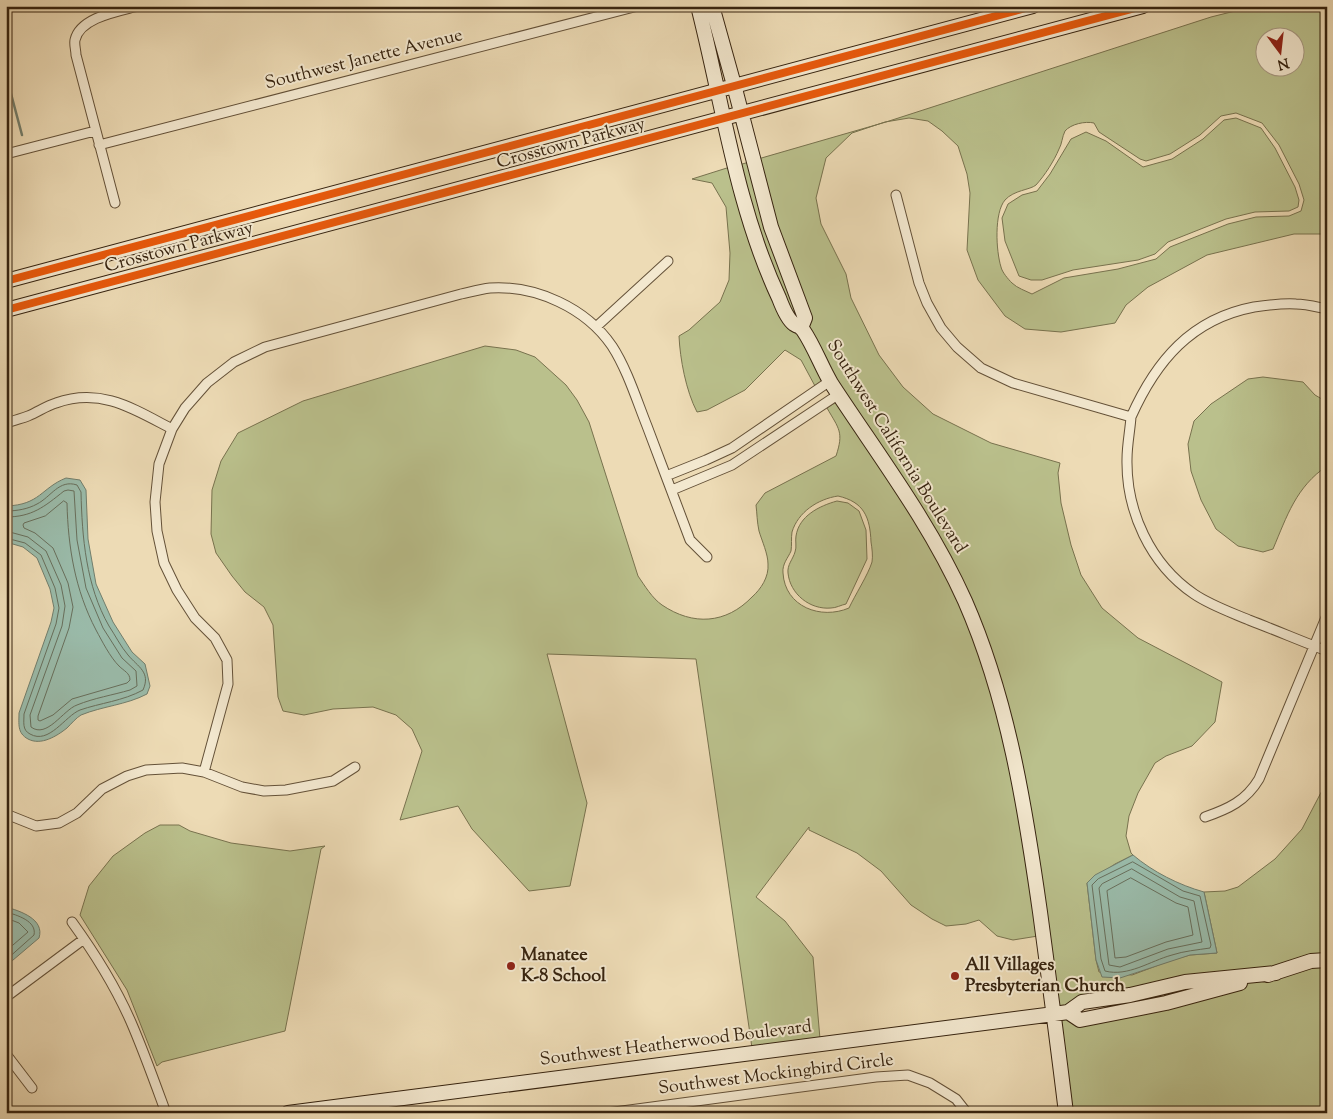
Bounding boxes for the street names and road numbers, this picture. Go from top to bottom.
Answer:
street label: Southwest Janette Avenue [262,23,466,97]
street label: Crosstown Parkway [494,112,648,176]
street label: Crosstown Parkway [102,216,256,280]
street label: Southwest California Boulevard [819,335,973,559]
street label: Southwest Heatherwood Boulevard [539,1014,813,1074]
street label: Southwest Mockingbird Circle [657,1048,895,1102]

